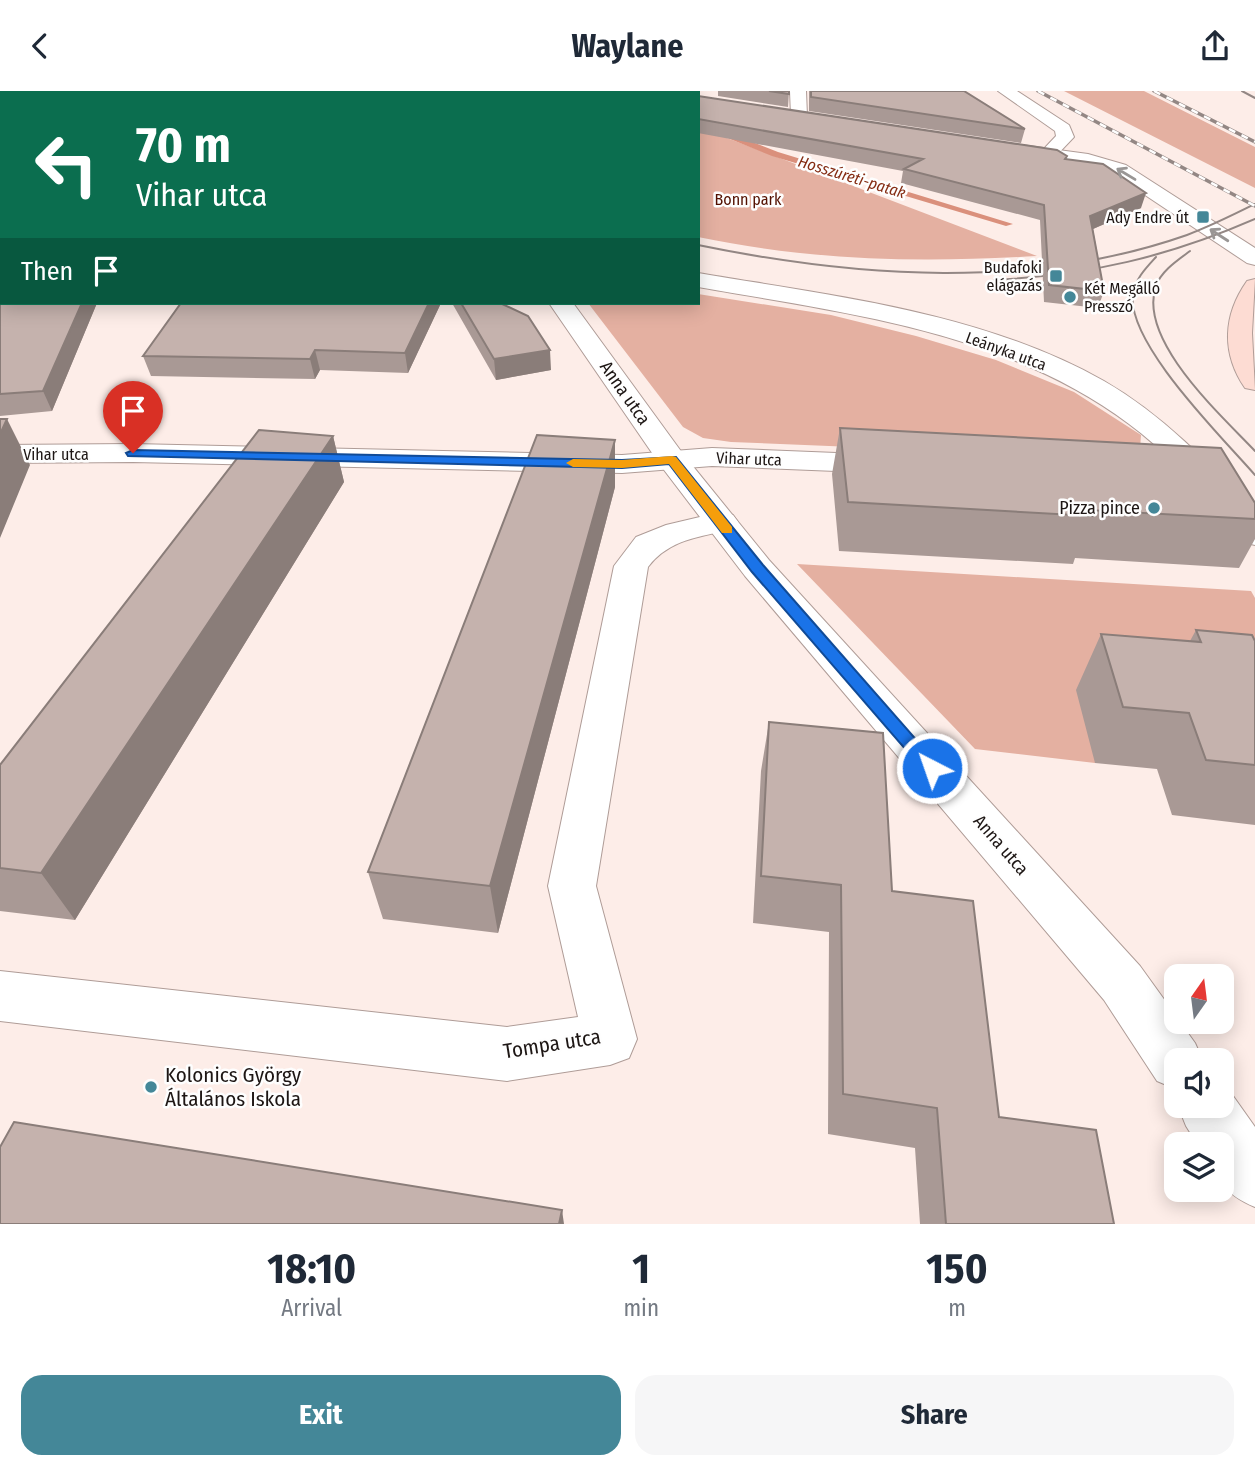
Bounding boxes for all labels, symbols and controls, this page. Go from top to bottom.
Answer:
icon: back [21,27,59,65]
text: Waylane [572,27,683,65]
icon: share [1196,27,1234,65]
text: 70 m [136,116,231,175]
icon: left [21,119,112,210]
water label: Hosszúréti-patak [796,152,908,202]
one-way arrow [1116,167,1136,181]
text: Vihar utca [136,176,267,214]
park label: Bonn park [714,190,782,209]
place label: Ady Endre út [1106,208,1190,227]
marker: Ady Endre út [1195,209,1211,225]
one-way arrow [1210,227,1229,242]
icon: arrive [87,252,125,290]
text: Then [21,256,73,287]
place label: Budafoki elágazás [984,258,1042,295]
marker: Budafoki elágazás [1048,268,1064,284]
place label: Két Megálló Presszó [1084,279,1160,316]
marker: Két Megálló Presszó [1062,289,1078,305]
street label: Leányka utca [963,328,1049,374]
street label: Anna utca [595,357,655,429]
pin [103,381,163,453]
icon: arrive [114,392,152,430]
street label: Vihar utca [23,445,89,464]
street label: Vihar utca [716,448,782,470]
place label: Pizza pince [1059,497,1140,519]
marker: Pizza pince [1146,500,1162,516]
position arrow [895,731,969,805]
street label: Anna utca [969,810,1033,880]
north arrow [1164,964,1234,1034]
map controls [1164,964,1234,1202]
street label: Tompa utca [501,1023,603,1065]
button: sound [1164,1048,1234,1118]
place label: Kolonics György Általános Iskola [165,1062,302,1112]
marker: Kolonics György Általános Iskola [143,1079,159,1095]
button: layers [1164,1132,1234,1202]
text: 18:10 [267,1244,356,1294]
text: 1 [632,1244,650,1294]
text: 150 [926,1244,988,1294]
text: Arrival [281,1294,342,1322]
text: min [623,1294,659,1322]
text: m [948,1294,966,1322]
button: Exit [21,1375,621,1455]
button: Share [635,1375,1234,1455]

